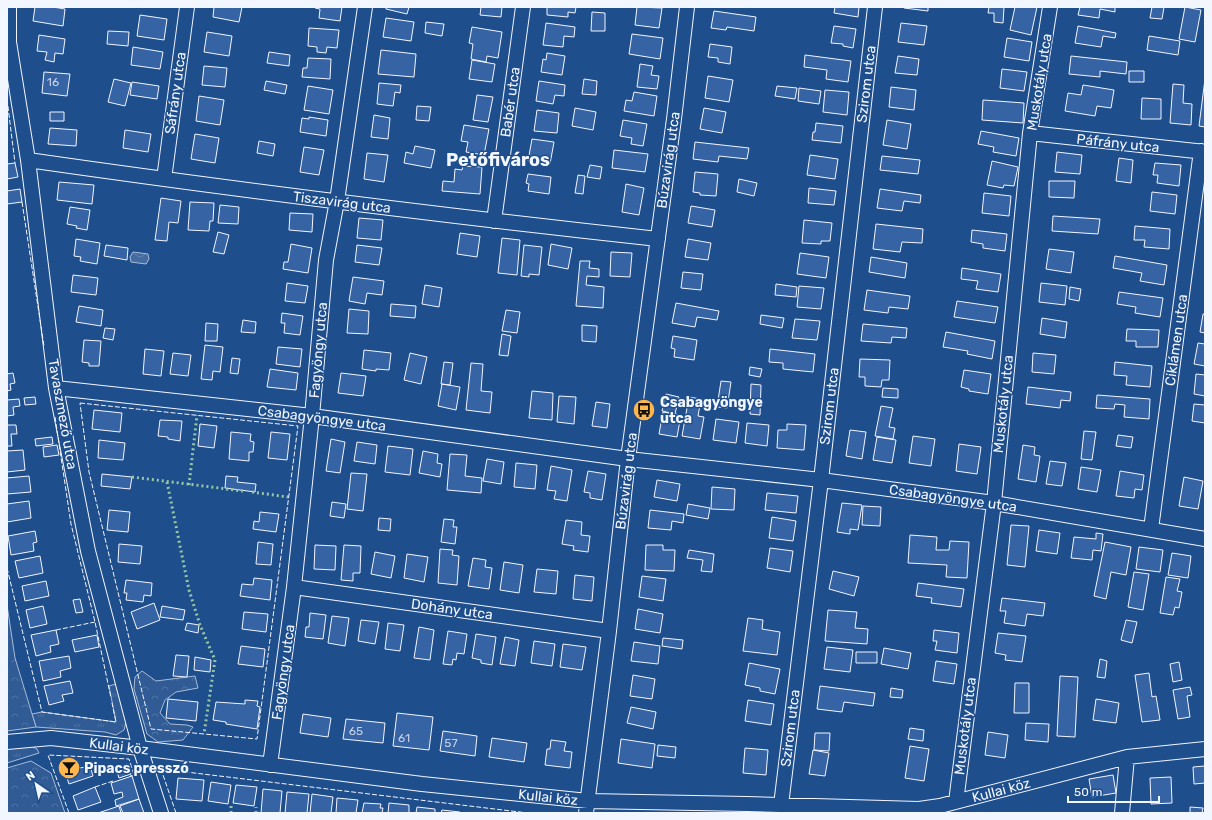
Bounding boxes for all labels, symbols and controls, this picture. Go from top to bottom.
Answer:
street label: Muskotály utca [1023,32,1056,132]
street label: Szirom utca [853,44,880,124]
street label: Sáfrány utca [161,51,190,135]
street label: Babér utca [497,66,524,138]
house number: 16 [47,75,59,89]
street label: Búzavirág utca [653,111,684,210]
street label: Páfrány utca [1076,131,1160,156]
district label: Petőfiváros [446,149,550,171]
street label: Tiszavirág utca [292,188,392,217]
street label: Ciklámen utca [1162,293,1191,387]
street label: Fagyöngy utca [306,301,331,399]
street label: Muskotály utca [990,354,1017,454]
street label: Tavaszmező utca [44,357,81,471]
street label: Szirom utca [816,366,843,446]
place label: Csabagyöngye utca [660,394,763,427]
bus stop icon: Csabagyöngye utca [631,397,657,423]
street label: Csabagyöngye utca [257,402,387,435]
street label: Búzavirág utca [612,432,641,531]
street label: Csabagyöngye utca [888,481,1018,516]
street label: Dohány utca [410,595,494,624]
street label: Fagyöngy utca [268,623,299,721]
street label: Muskotály utca [951,676,980,776]
street label: Szirom utca [777,688,804,768]
house number: 65 [349,724,363,738]
house number: 61 [398,731,410,745]
street label: Kullai köz [88,734,150,759]
house number: 57 [444,736,458,750]
bar icon: Pipacs presszó [56,755,82,781]
place label: Pipacs presszó [84,760,189,777]
north arrow [16,764,56,804]
text: N [24,768,38,784]
street label: Kullai köz [970,775,1032,806]
scale bar [1068,778,1159,804]
text: 50 m [1074,785,1102,799]
street label: Kullai köz [517,786,579,809]

